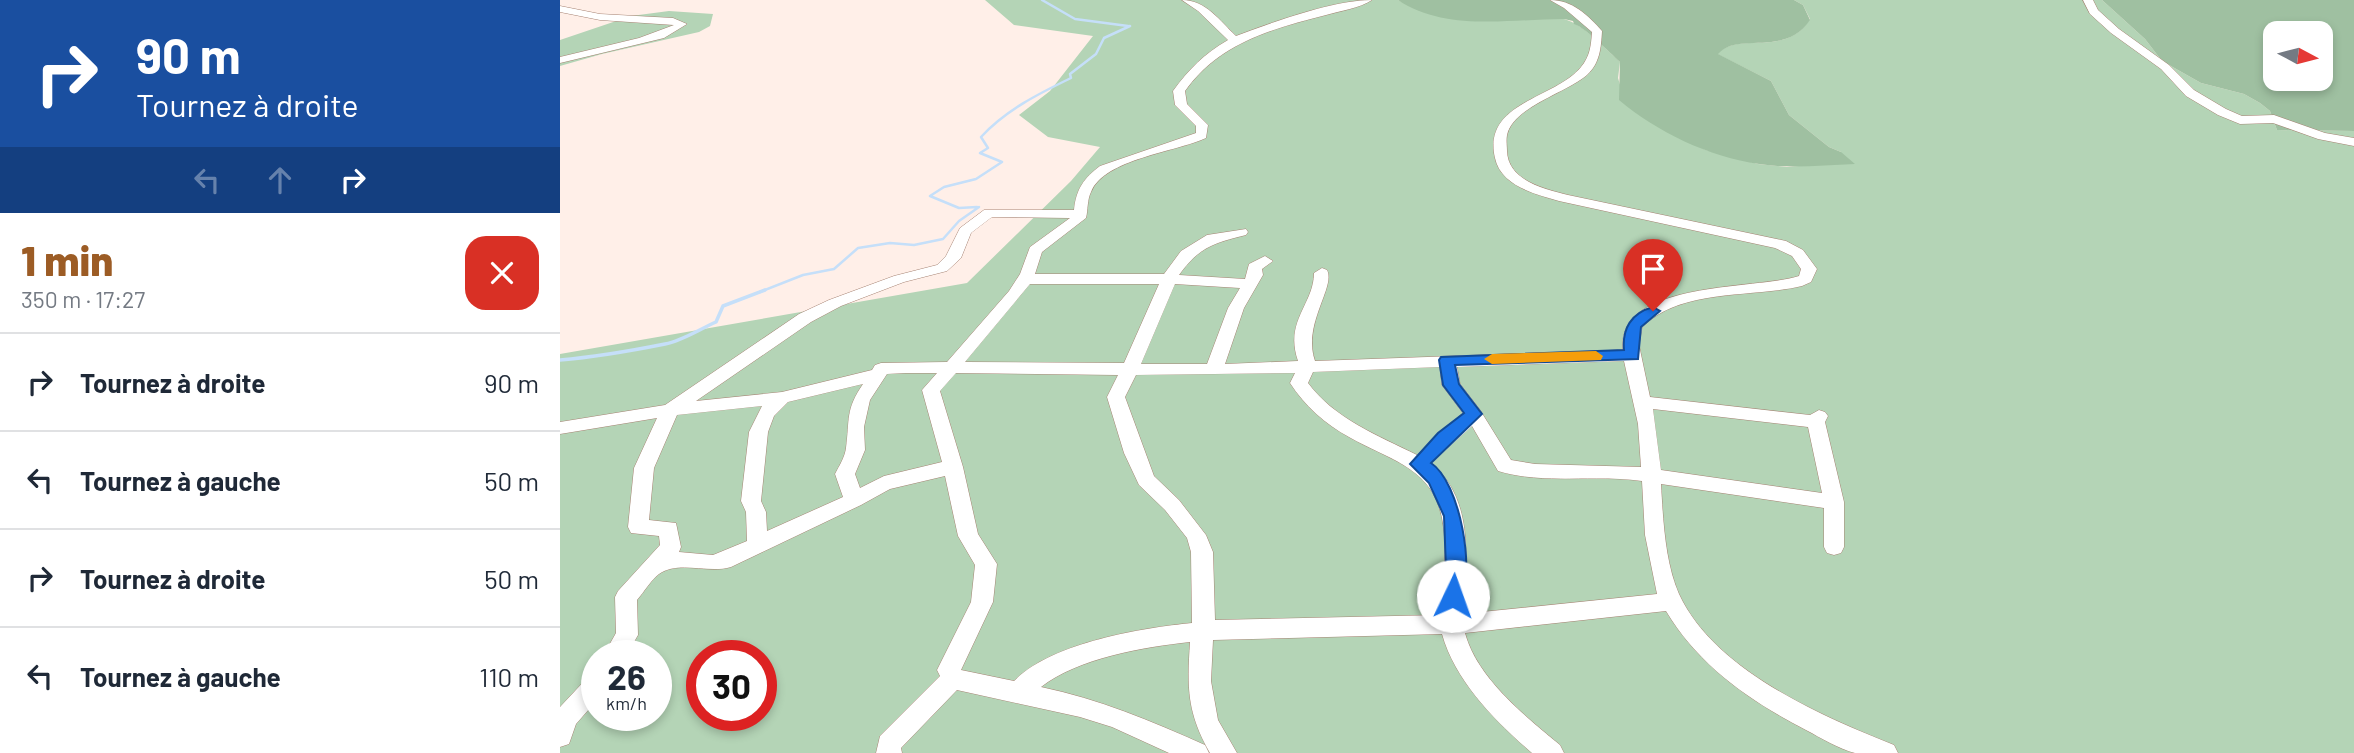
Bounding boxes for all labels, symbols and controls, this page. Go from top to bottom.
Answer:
north arrow [2263,21,2333,91]
map controls [2263,21,2333,91]
text: 90 m [136,25,241,84]
icon: right [21,28,112,119]
text: Tournez à droite [136,85,358,123]
icon: left [188,161,226,199]
icon: ahead [261,161,299,199]
icon: right [334,161,372,199]
text: 1 min [21,234,113,284]
button: close [465,236,539,310]
pin [1623,239,1683,311]
icon: arrive [1634,250,1672,288]
text: 350 m · 17:27 [21,285,145,313]
icon: right [21,363,59,401]
text: Tournez à droite [80,367,265,398]
text: 90 m [484,367,539,398]
icon: left [21,461,59,499]
text: Tournez à gauche [80,465,281,496]
text: 50 m [484,465,539,496]
icon: right [21,559,59,597]
position arrow [1416,559,1490,633]
text: Tournez à droite [80,563,265,594]
text: 50 m [484,563,539,594]
speed limit sign: 30 [686,640,777,731]
text: 26 [607,655,646,697]
icon: left [21,657,59,695]
text: Tournez à gauche [80,661,281,692]
text: 110 m [479,661,539,692]
text: km/h [606,692,647,714]

